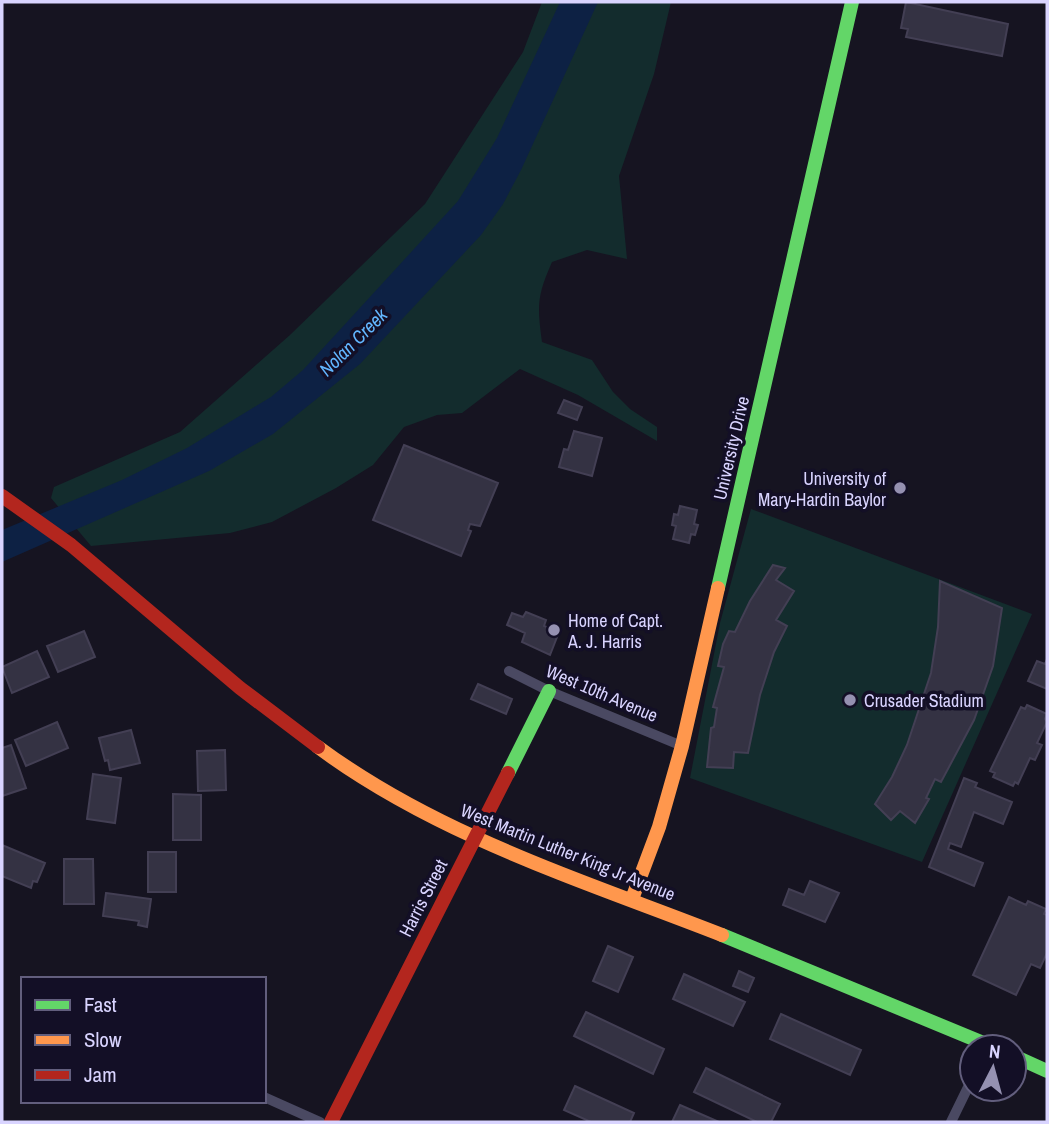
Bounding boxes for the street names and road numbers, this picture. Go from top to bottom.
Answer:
street label: University Drive [707,394,755,502]
street label: West 10th Avenue [542,658,662,728]
street label: West Martin Luther King Jr Avenue [457,797,679,907]
street label: Harris Street [393,855,453,941]

